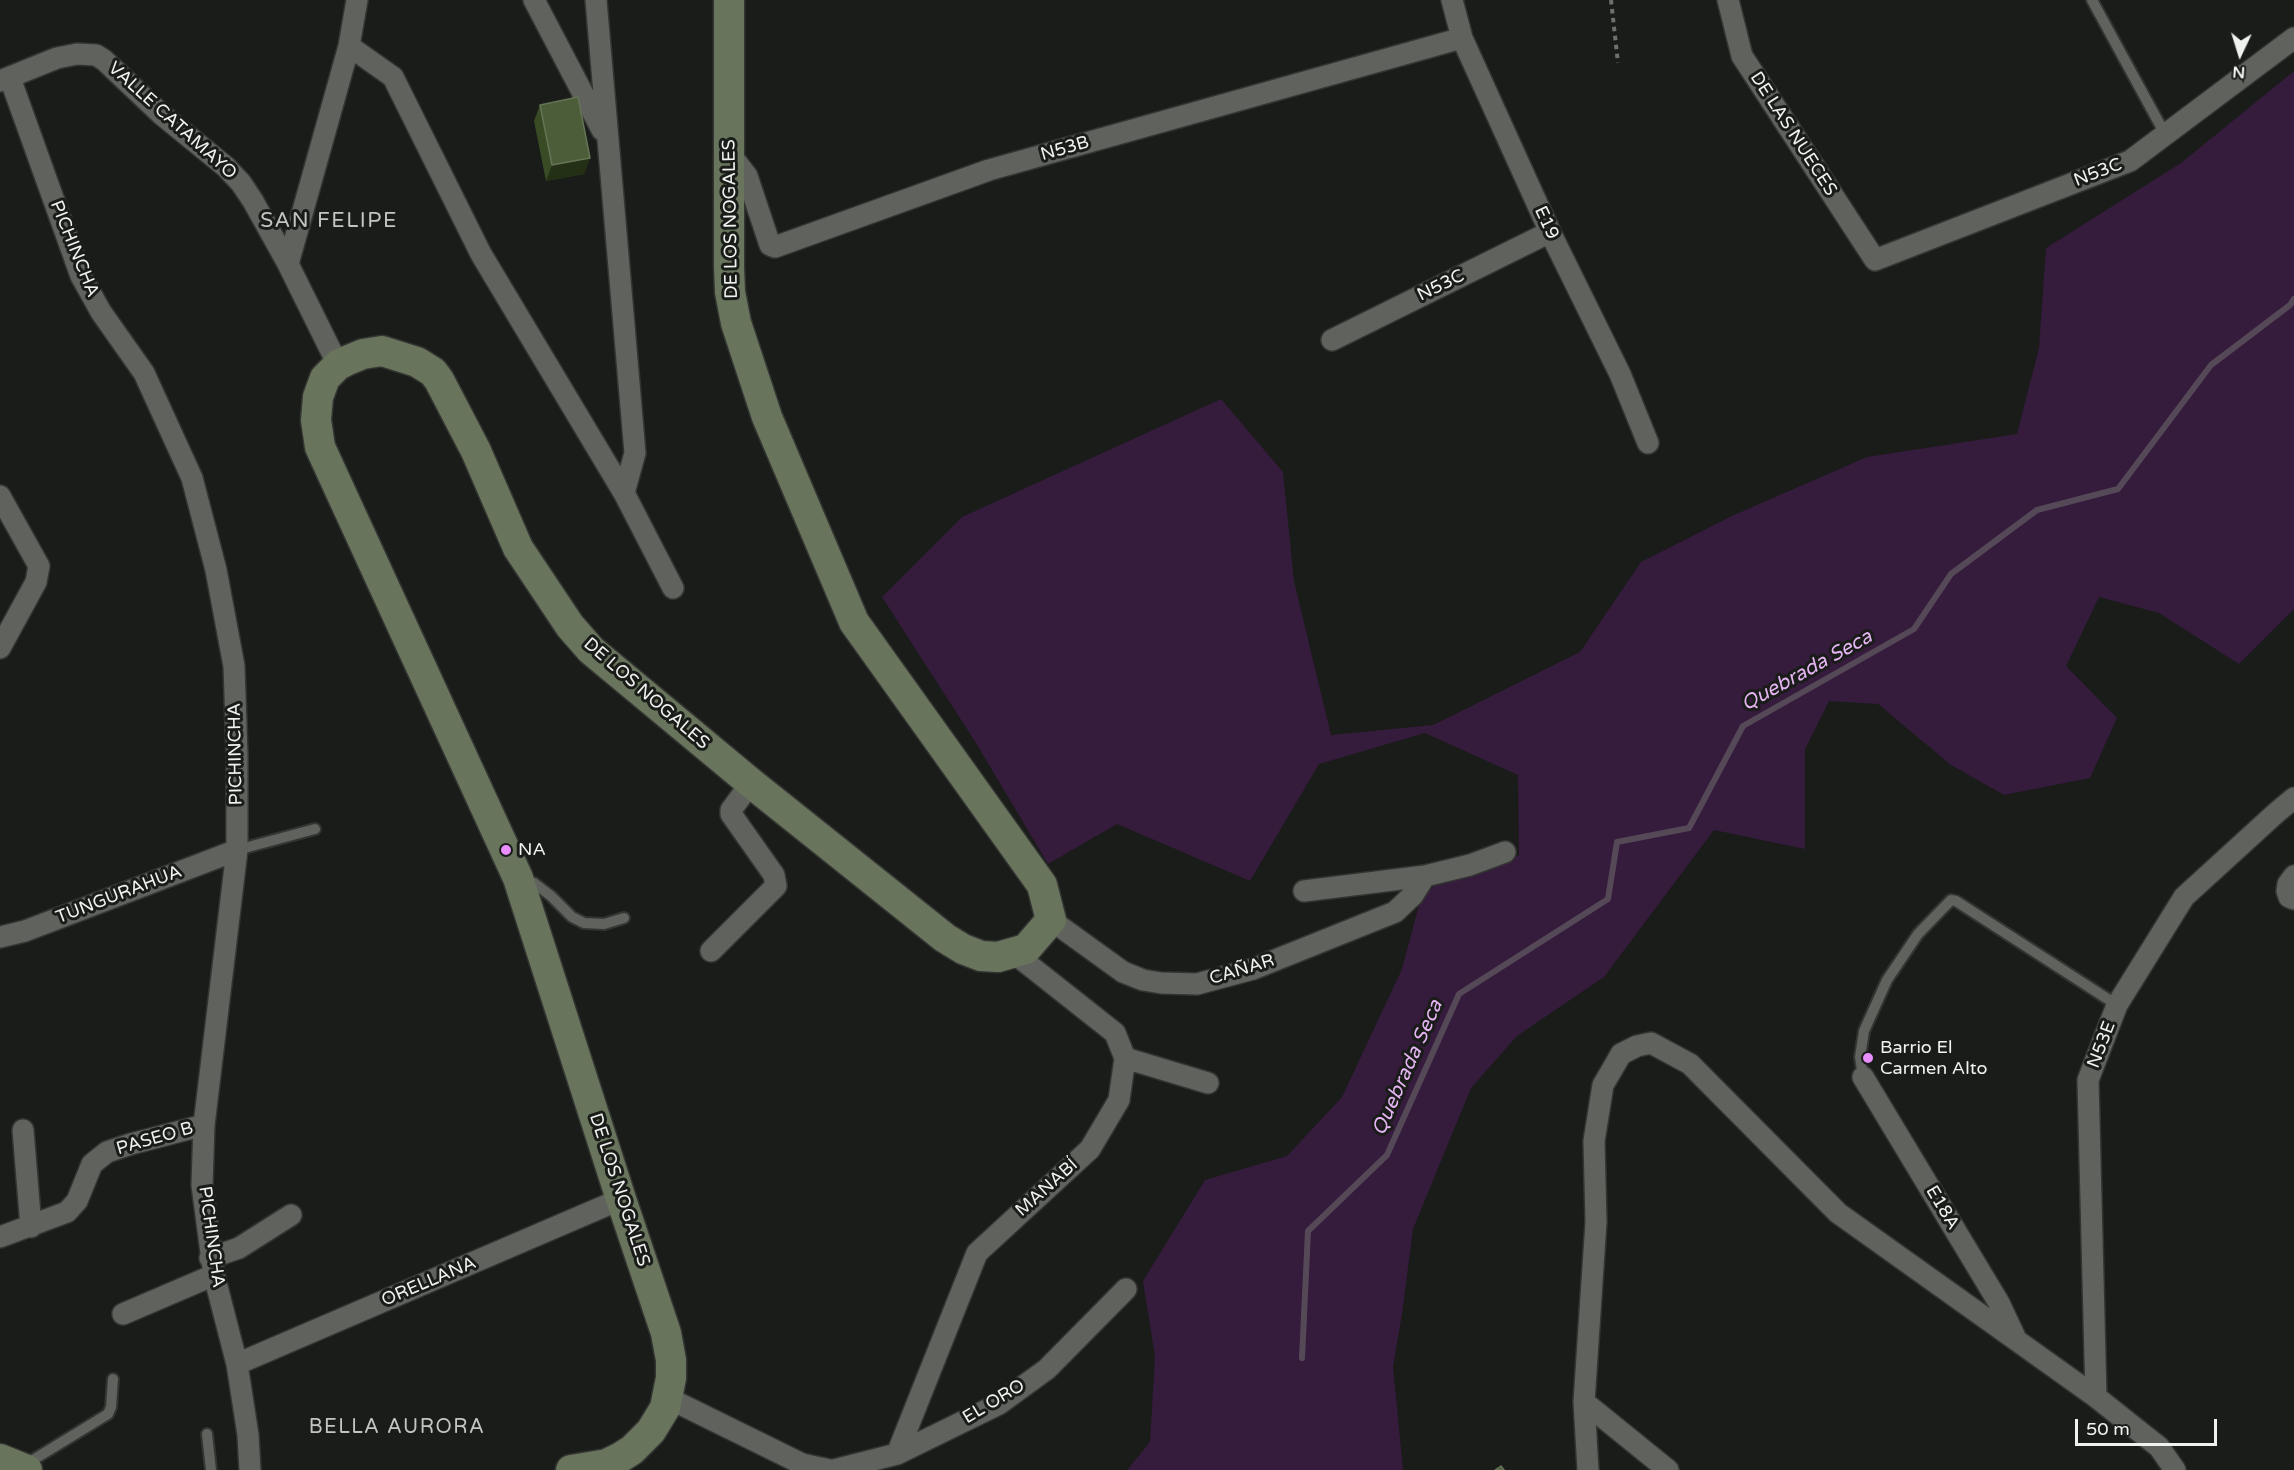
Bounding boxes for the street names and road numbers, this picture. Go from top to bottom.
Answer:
street label: VALLE CATAMAYO [103,58,241,184]
street label: DE LAS NUECES [1745,68,1841,200]
street label: N53B [1038,132,1092,166]
street label: DE LOS NOGALES [719,139,743,299]
street label: N53C [2071,154,2125,192]
street label: PICHINCHA [45,197,103,301]
street label: E19 [1529,203,1563,243]
street label: N53C [1414,265,1468,307]
street label: DE LOS NOGALES [579,634,713,754]
street label: PICHINCHA [224,703,248,805]
street label: TUNGURAHUA [53,861,185,929]
street label: CAÑAR [1207,950,1277,990]
street label: N53E [2083,1018,2121,1072]
street label: DE LOS NOGALES [584,1111,654,1269]
street label: PASEO B [114,1118,196,1160]
street label: MANABÍ [1011,1154,1083,1222]
street label: E18A [1921,1182,1963,1234]
street label: PICHINCHA [193,1185,229,1289]
street label: ORELLANA [378,1252,480,1312]
street label: EL ORO [959,1375,1029,1429]

